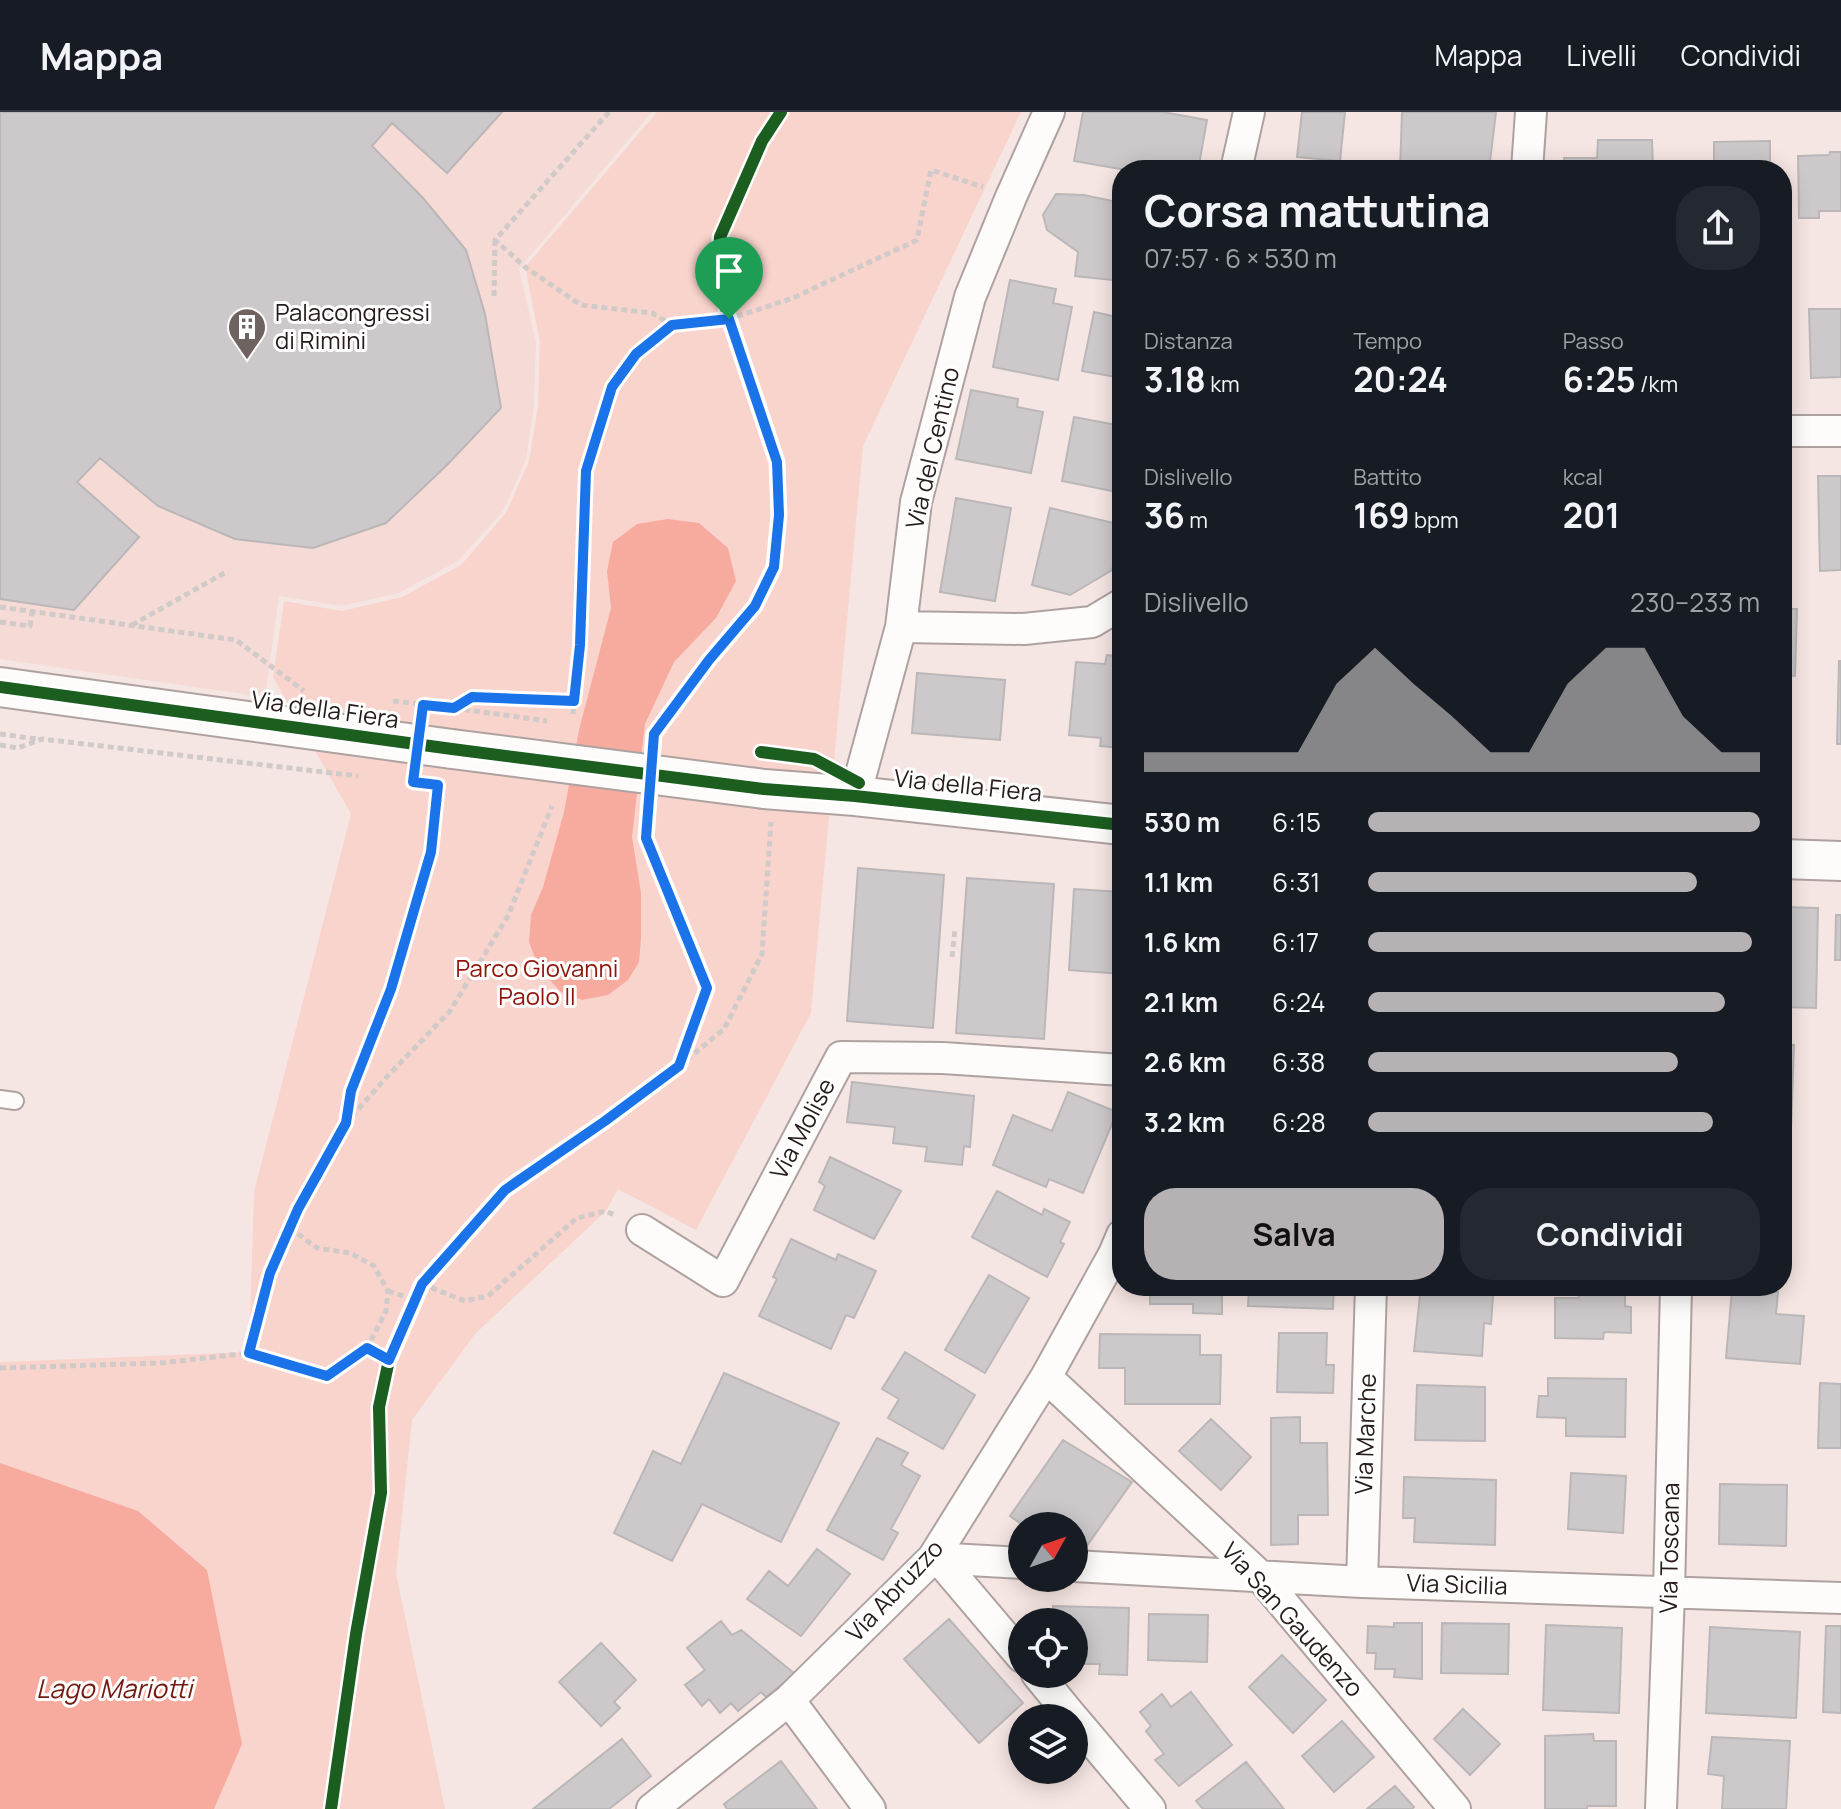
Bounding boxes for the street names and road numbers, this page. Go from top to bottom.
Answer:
street label: Via del Centino [897,364,966,532]
street label: Via della Fiera [249,682,401,735]
street label: Via della Fiera [893,760,1044,809]
street label: Via Molise [761,1072,842,1185]
street label: Via Marche [1346,1373,1383,1495]
street label: Via Toscana [1651,1482,1686,1614]
street label: Via Abruzzo [838,1532,950,1648]
street label: Via San Gaudenzo [1215,1535,1371,1703]
street label: Via Sicilia [1406,1565,1508,1602]

